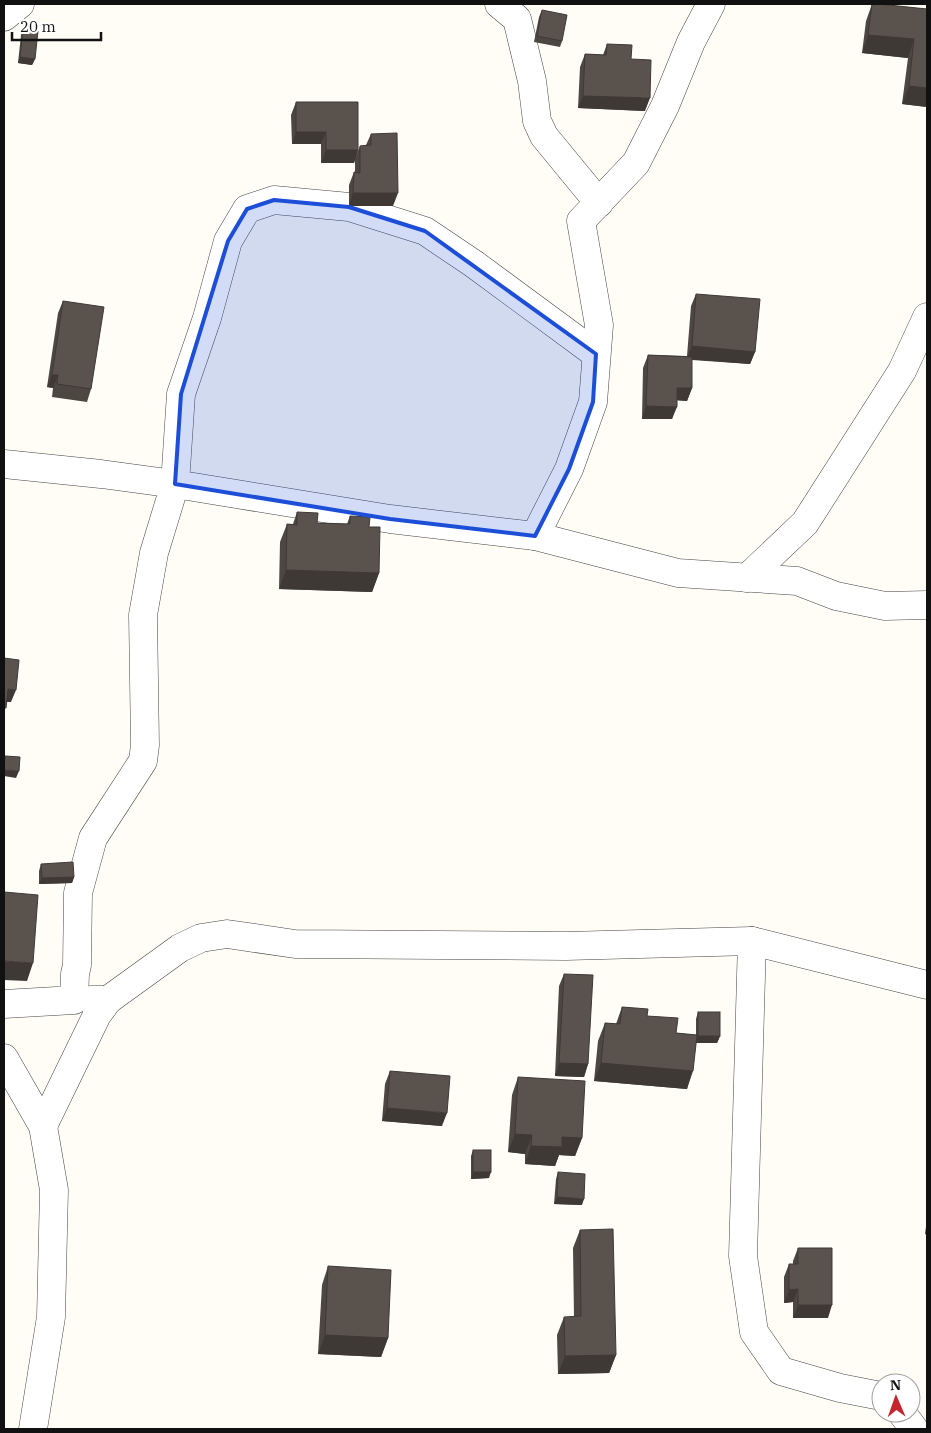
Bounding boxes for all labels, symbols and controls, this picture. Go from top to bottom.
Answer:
scale bar [12,10,101,42]
text: 20 m [20,17,56,36]
north arrow [871,1373,921,1423]
text: N [890,1376,901,1394]

